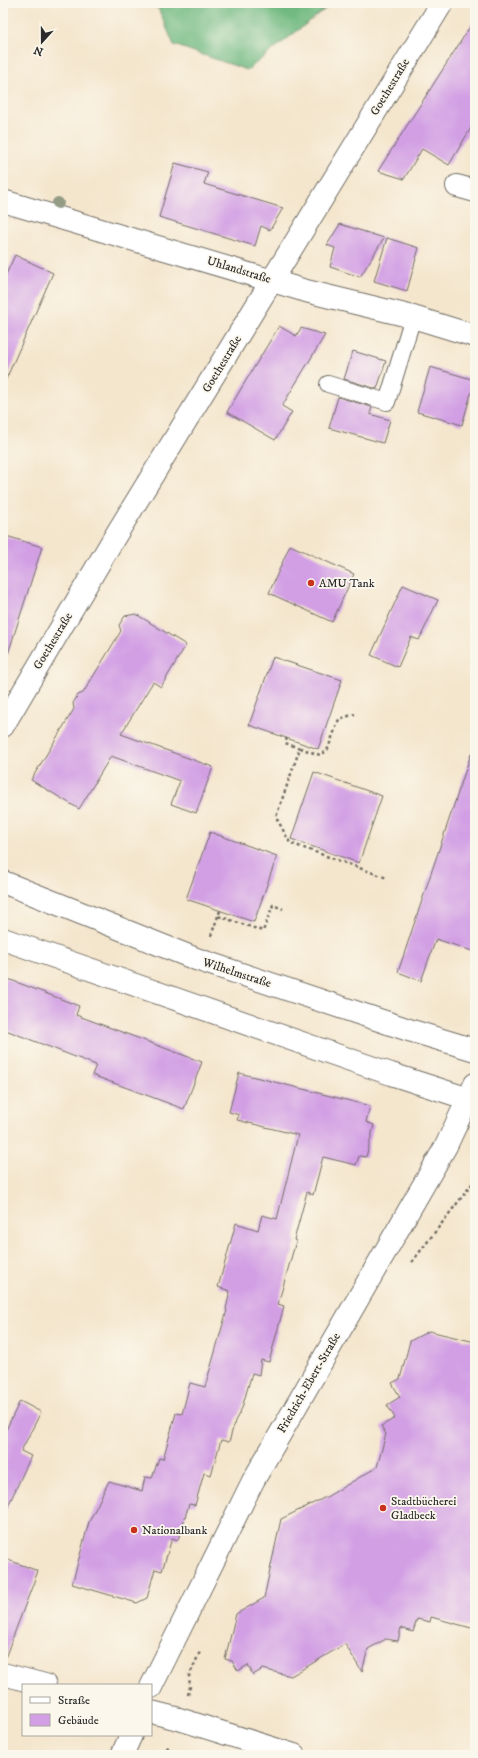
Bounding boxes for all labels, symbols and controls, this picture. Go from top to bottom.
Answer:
north arrow [22,22,62,62]
text: N [32,42,45,59]
street label: Goethestraße [367,56,413,118]
street label: Uhlandstraße [205,253,273,287]
street label: Goethestraße [199,333,245,395]
place label: AMU Tank [319,576,375,591]
marker: AMU Tank [306,578,316,588]
street label: Goethestraße [30,610,76,672]
street label: Wilhelmstraße [200,955,273,991]
street label: Friedrich-Ebert-Straße [274,1330,344,1436]
place label: Stadtbücherei Gladbeck [391,1494,456,1523]
marker: Stadtbücherei Gladbeck [378,1503,388,1513]
place label: Nationalbank [142,1523,207,1538]
marker: Nationalbank [129,1525,139,1535]
legend [22,1684,152,1736]
text: Straße [58,1693,90,1708]
text: Gebäude [58,1713,99,1728]

